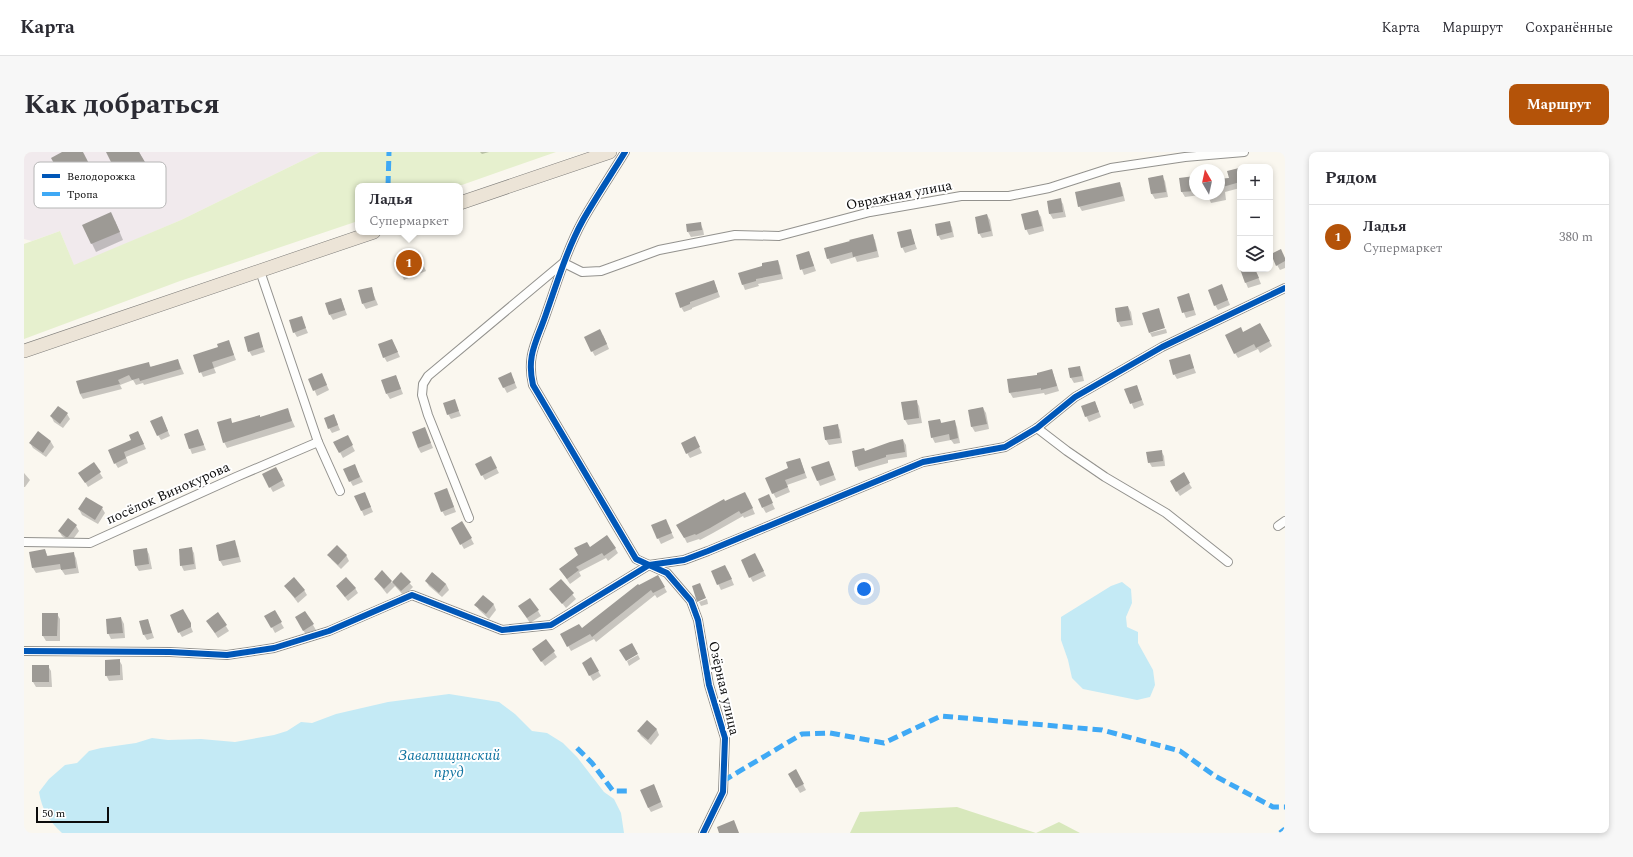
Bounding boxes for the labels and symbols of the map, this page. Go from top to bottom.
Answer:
legend [34,162,166,208]
north arrow [1189,164,1225,200]
text: Велодорожка [67,168,136,185]
street label: Овражная улица [844,174,954,216]
text: Тропа [67,186,99,203]
pin: 1 [396,248,422,278]
street label: посёлок Винокурова [103,456,233,530]
your location [854,579,874,599]
street label: Озёрная улица [703,639,745,737]
water label: Завалищинский пруд [398,744,500,784]
scale bar [36,805,109,824]

